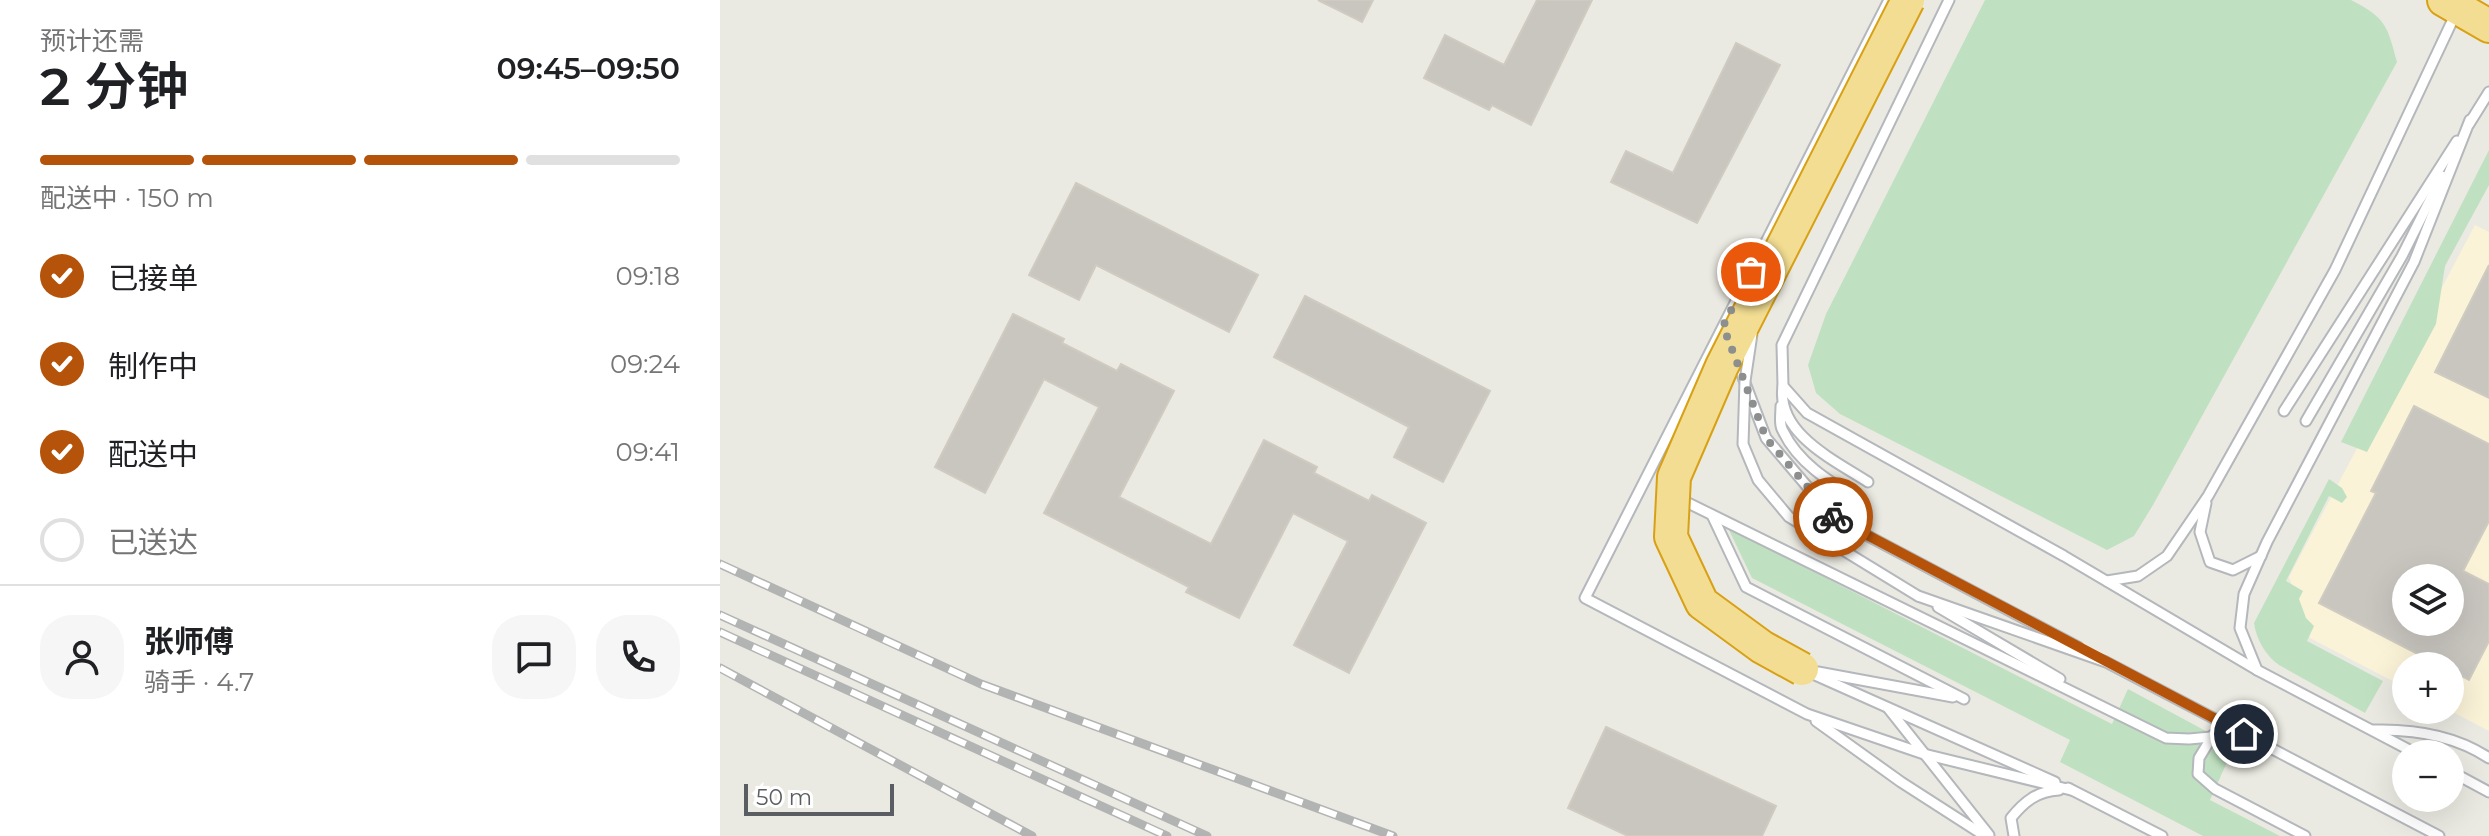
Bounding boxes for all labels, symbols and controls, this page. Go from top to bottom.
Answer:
text: 预计还需 [40,25,144,57]
text: 09:45–09:50 [497,50,680,87]
text: 2 分钟 [40,55,189,118]
text: 配送中 · 150 m [40,182,214,214]
pin [1717,238,1785,306]
icon: bag [1729,250,1773,294]
icon: check [40,254,84,298]
text: 已接单 [108,260,198,297]
text: 09:18 [615,260,680,292]
icon: check [40,342,84,386]
text: 制作中 [108,348,198,385]
text: 09:24 [610,348,680,380]
icon: check [40,430,84,474]
text: 配送中 [108,436,198,473]
text: 09:41 [616,436,680,468]
courier [1793,477,1873,557]
icon: bike [1811,495,1855,539]
text: 已送达 [108,524,198,561]
map controls [2392,564,2464,812]
button: layers [2392,564,2464,636]
button: person [40,615,124,699]
button: chat [492,615,576,699]
button: phone [596,615,680,699]
text: 张师傅 [144,623,234,660]
button: + [2392,652,2464,724]
text: 骑手 · 4.7 [144,666,254,698]
pin [2210,700,2278,768]
icon: home [2222,712,2266,756]
button: − [2392,740,2464,812]
scale bar [744,780,894,816]
text: 50 m [756,784,812,811]

